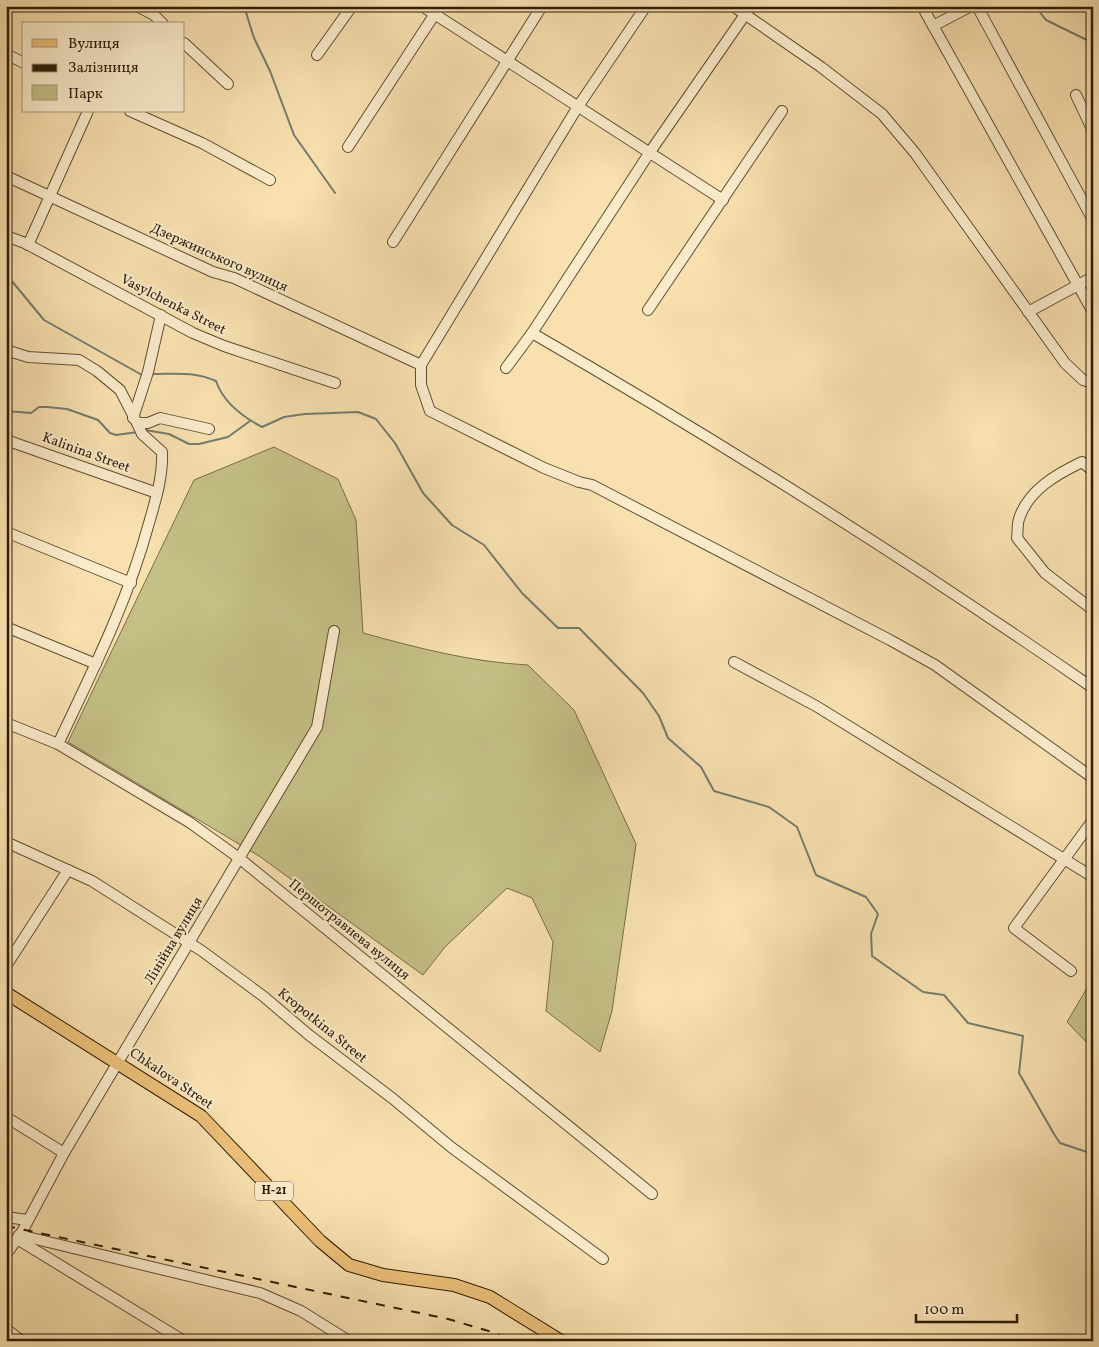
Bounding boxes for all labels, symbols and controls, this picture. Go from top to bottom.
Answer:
legend [22,22,185,112]
text: Вулиця [68,34,120,55]
text: Залізниця [68,58,139,79]
text: Парк [68,84,103,105]
street label: Дзержинського вулиця [147,219,291,297]
street label: Vasylchenka Street [117,270,229,340]
street label: Kalinina Street [39,428,133,478]
street label: Першотравнева вулиця [284,875,414,985]
street label: Лінійна вулиця [140,894,208,988]
street label: Kropotkina Street [273,984,371,1068]
street label: Chkalova Street [125,1044,217,1114]
road number: Н-21 [255,1182,293,1200]
scale bar [916,1292,1018,1324]
text: 100 m [924,1300,964,1321]

